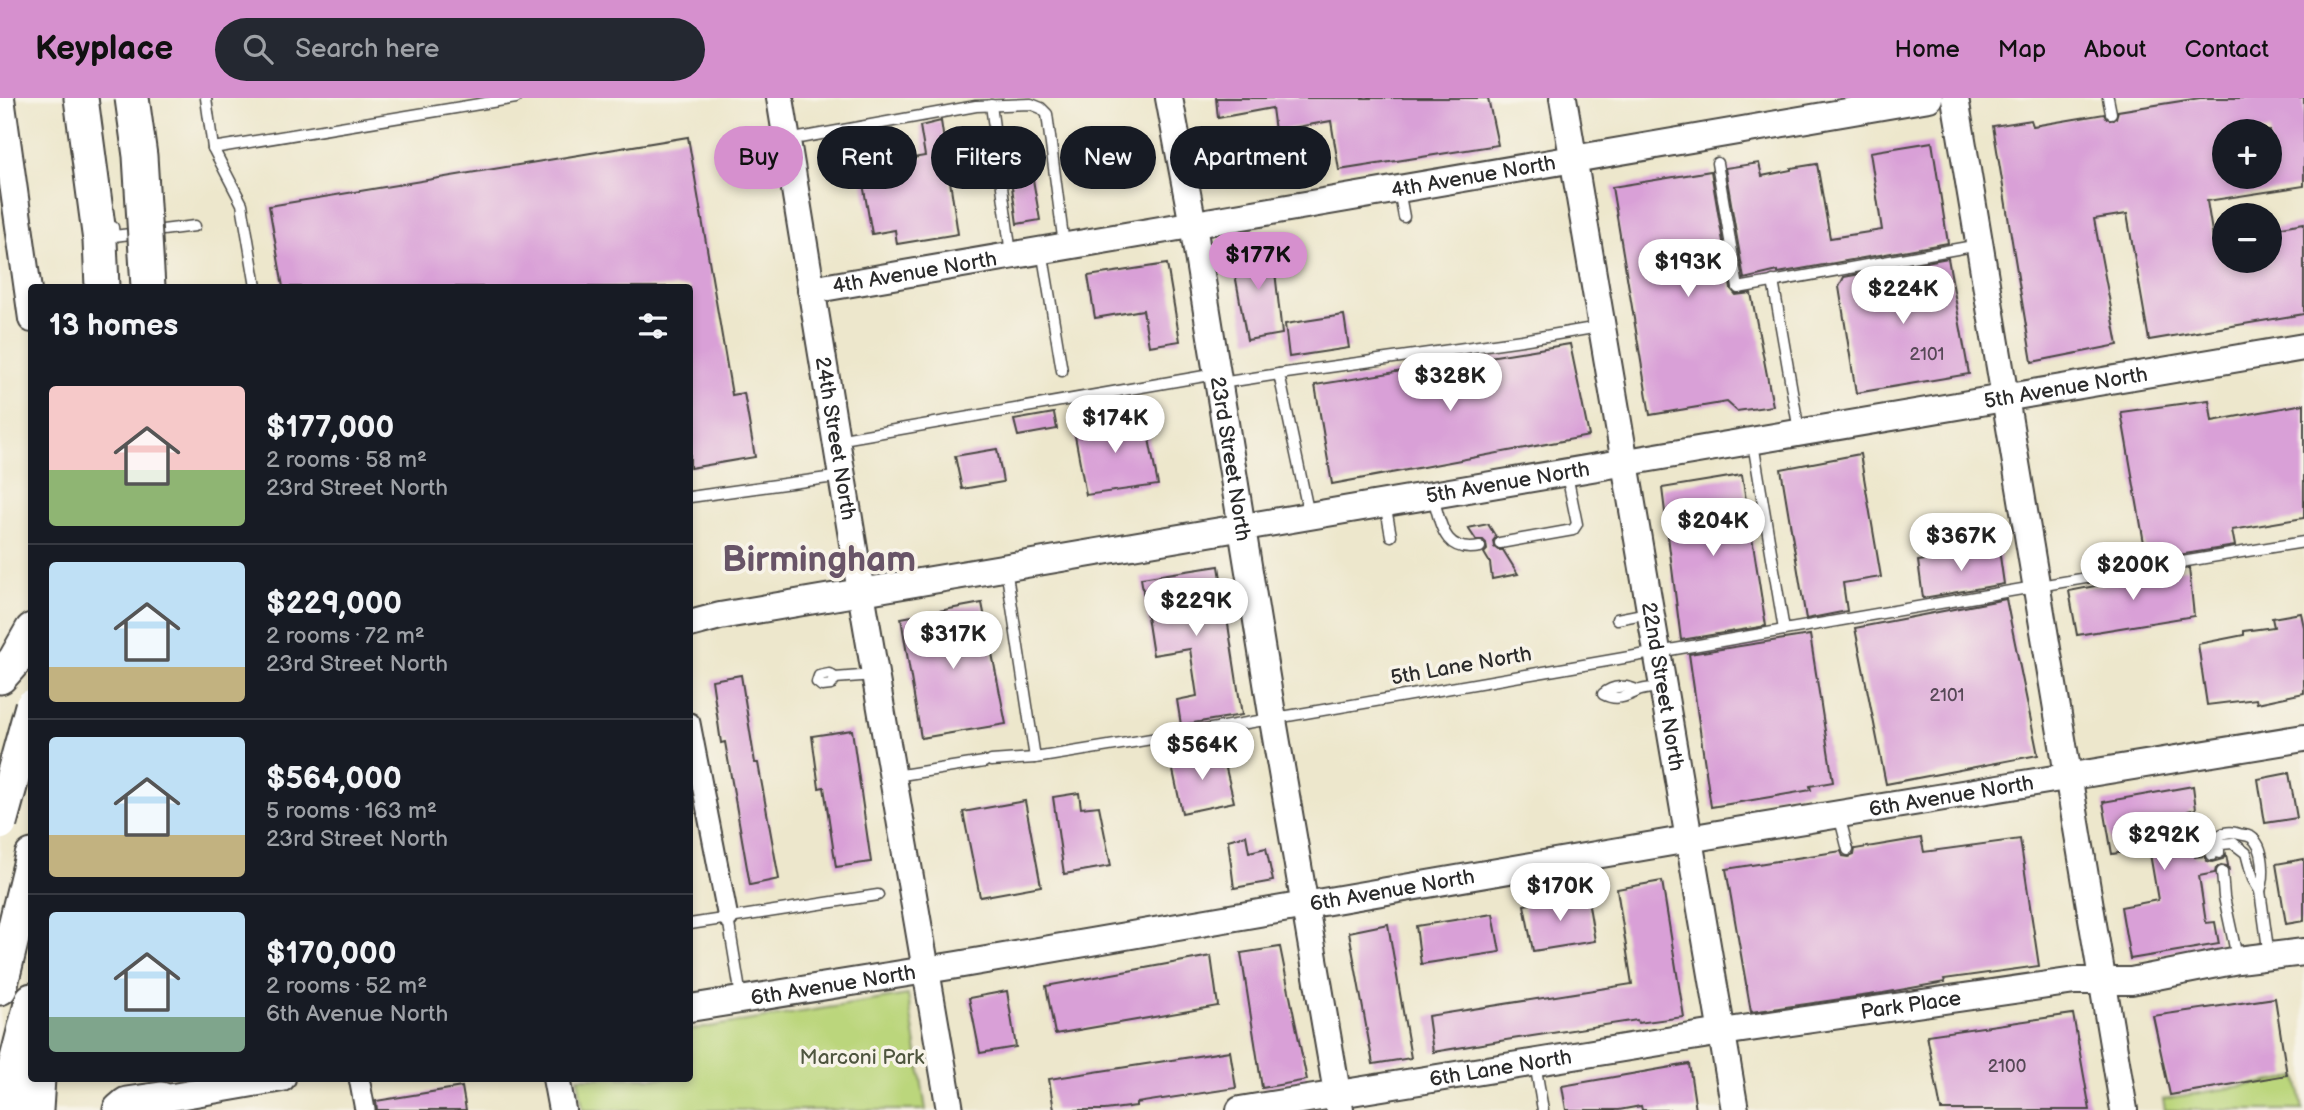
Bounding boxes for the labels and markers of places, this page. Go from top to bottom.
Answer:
pin: $177K [1209,232,1307,292]
pin: $193K [1639,240,1737,299]
pin: $224K [1854,266,1952,326]
pin: $328K [1401,354,1499,413]
pin: $174K [1066,396,1164,455]
pin: $204K [1664,498,1762,558]
pin: $367K [1912,514,2010,573]
pin: $200K [2084,542,2182,602]
pin: $229K [1147,578,1245,638]
pin: $317K [904,612,1002,671]
pin: $564K [1153,722,1251,782]
pin: $292K [2115,812,2213,872]
pin: $170K [1511,864,1609,923]

